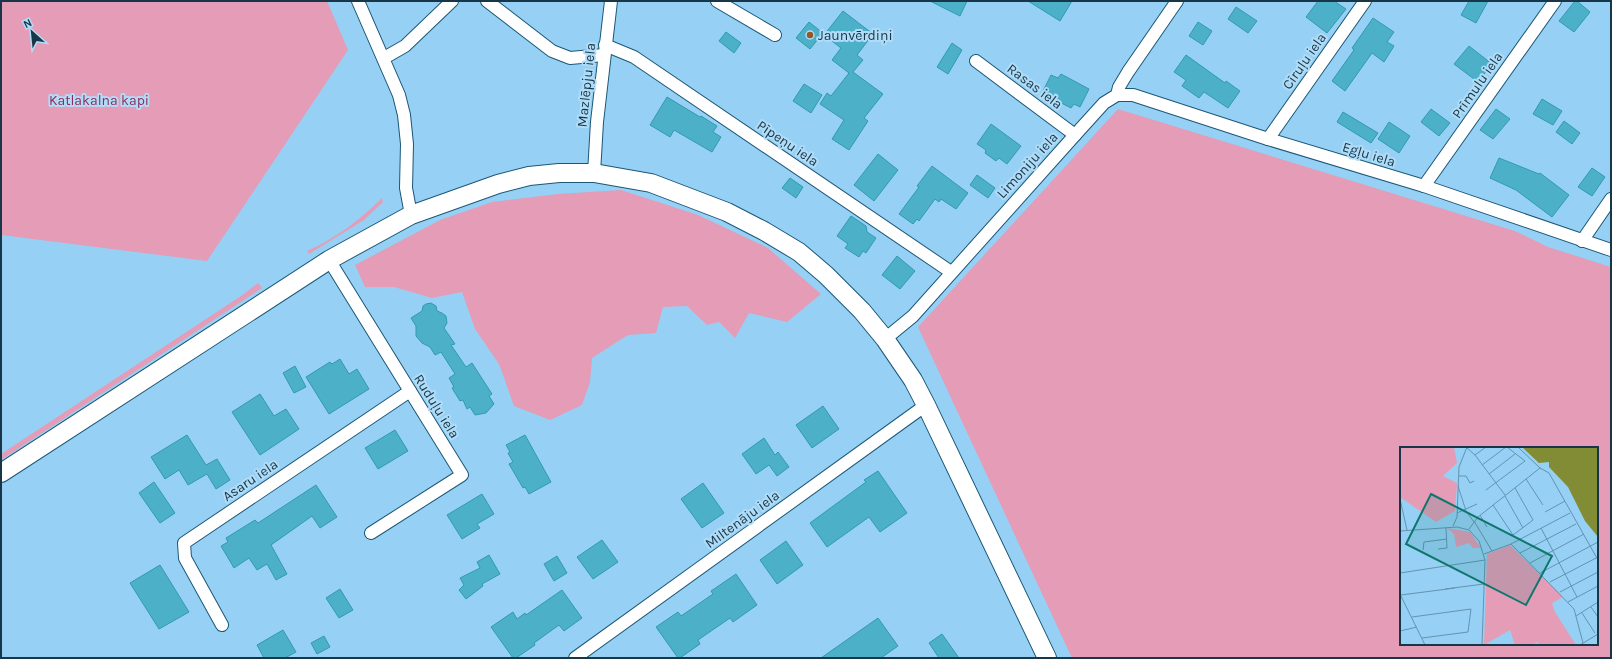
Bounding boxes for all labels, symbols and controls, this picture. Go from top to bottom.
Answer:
north arrow [12,12,52,52]
text: N [21,16,34,31]
place label: Jaunvērdiņi [818,27,893,44]
marker: Jaunvērdiņi [805,30,815,40]
street label: Cīruļu iela [1279,30,1330,93]
street label: Mazlēpju iela [574,42,599,128]
street label: Prīmulu iela [1448,49,1507,122]
street label: Rasas iela [1004,60,1066,113]
park label: Katlakalna kapi [49,92,149,109]
street label: Pīpeņu iela [754,117,822,170]
street label: Limoniju iela [993,129,1062,202]
street label: Egļu iela [1340,138,1397,171]
street label: Ruduļu iela [410,371,463,442]
inset map [1400,447,1598,645]
street label: Asaru iela [219,456,281,505]
street label: Miltenāju iela [702,487,783,552]

